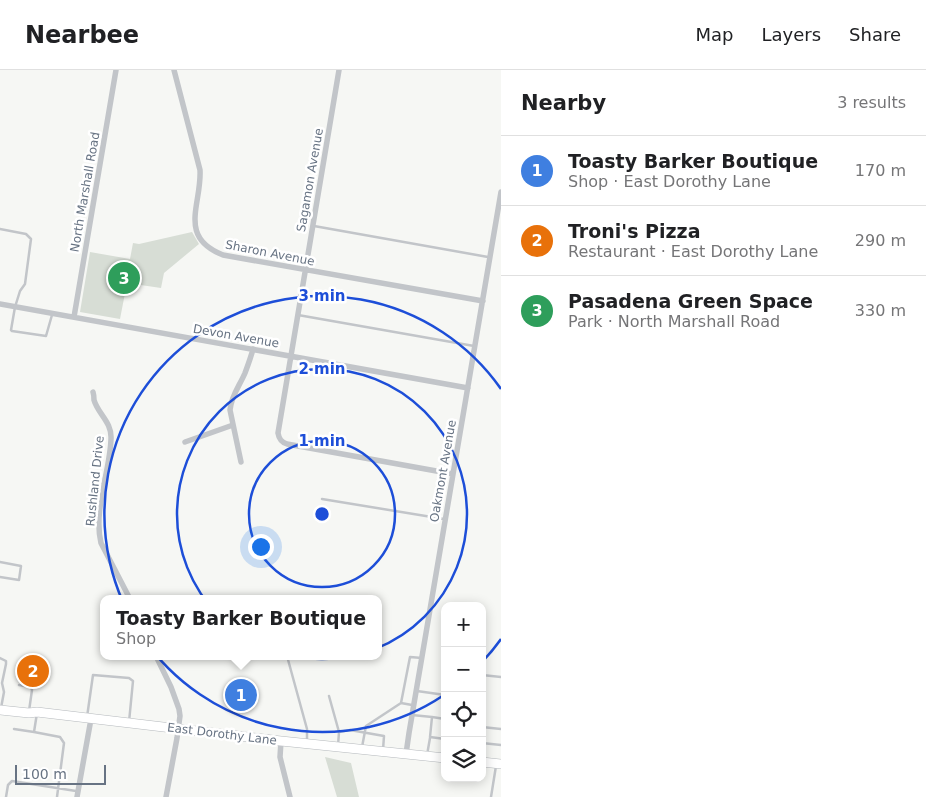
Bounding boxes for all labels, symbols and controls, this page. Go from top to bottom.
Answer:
text: Nearbee [25,21,139,49]
text: Map [695,24,733,45]
text: Layers [761,24,821,45]
text: Share [849,24,901,45]
text: Nearby [521,91,606,115]
text: 3 results [837,93,906,112]
street label: Sagamon Avenue [294,127,326,233]
street label: North Marshall Road [68,131,102,253]
text: Toasty Barker Boutique [568,150,818,172]
text: 1 [531,161,543,180]
text: 170 m [855,161,906,180]
text: Shop · East Dorothy Lane [568,172,771,191]
text: Troni's Pizza [568,220,700,242]
text: 2 [531,231,543,250]
text: 290 m [855,231,906,250]
street label: Sharon Avenue [224,237,316,269]
text: Restaurant · East Dorothy Lane [568,242,818,261]
pin: 3 [108,259,140,297]
text: 3 min [298,287,346,305]
text: Pasadena Green Space [568,290,813,312]
text: 3 [531,301,543,320]
text: 330 m [855,301,906,320]
text: Park · North Marshall Road [568,312,780,331]
street label: Devon Avenue [192,322,280,350]
text: 2 min [298,360,346,378]
street label: Oakmont Avenue [427,419,459,523]
text: 1 min [298,432,346,450]
street label: Rushland Drive [83,435,107,527]
centre of rings [313,505,331,523]
your location [248,534,274,560]
popup [100,595,382,660]
map controls [441,602,486,782]
button: + [441,602,486,647]
text: Toasty Barker Boutique [116,607,366,629]
text: Shop [116,629,156,648]
button: − [441,647,486,692]
pin: 2 [17,652,49,690]
pin: 1 [225,676,257,714]
button: locate [441,692,486,737]
street label: East Dorothy Lane [166,720,278,748]
button: layers [441,737,486,782]
scale bar [15,762,106,785]
text: 100 m [22,766,67,782]

